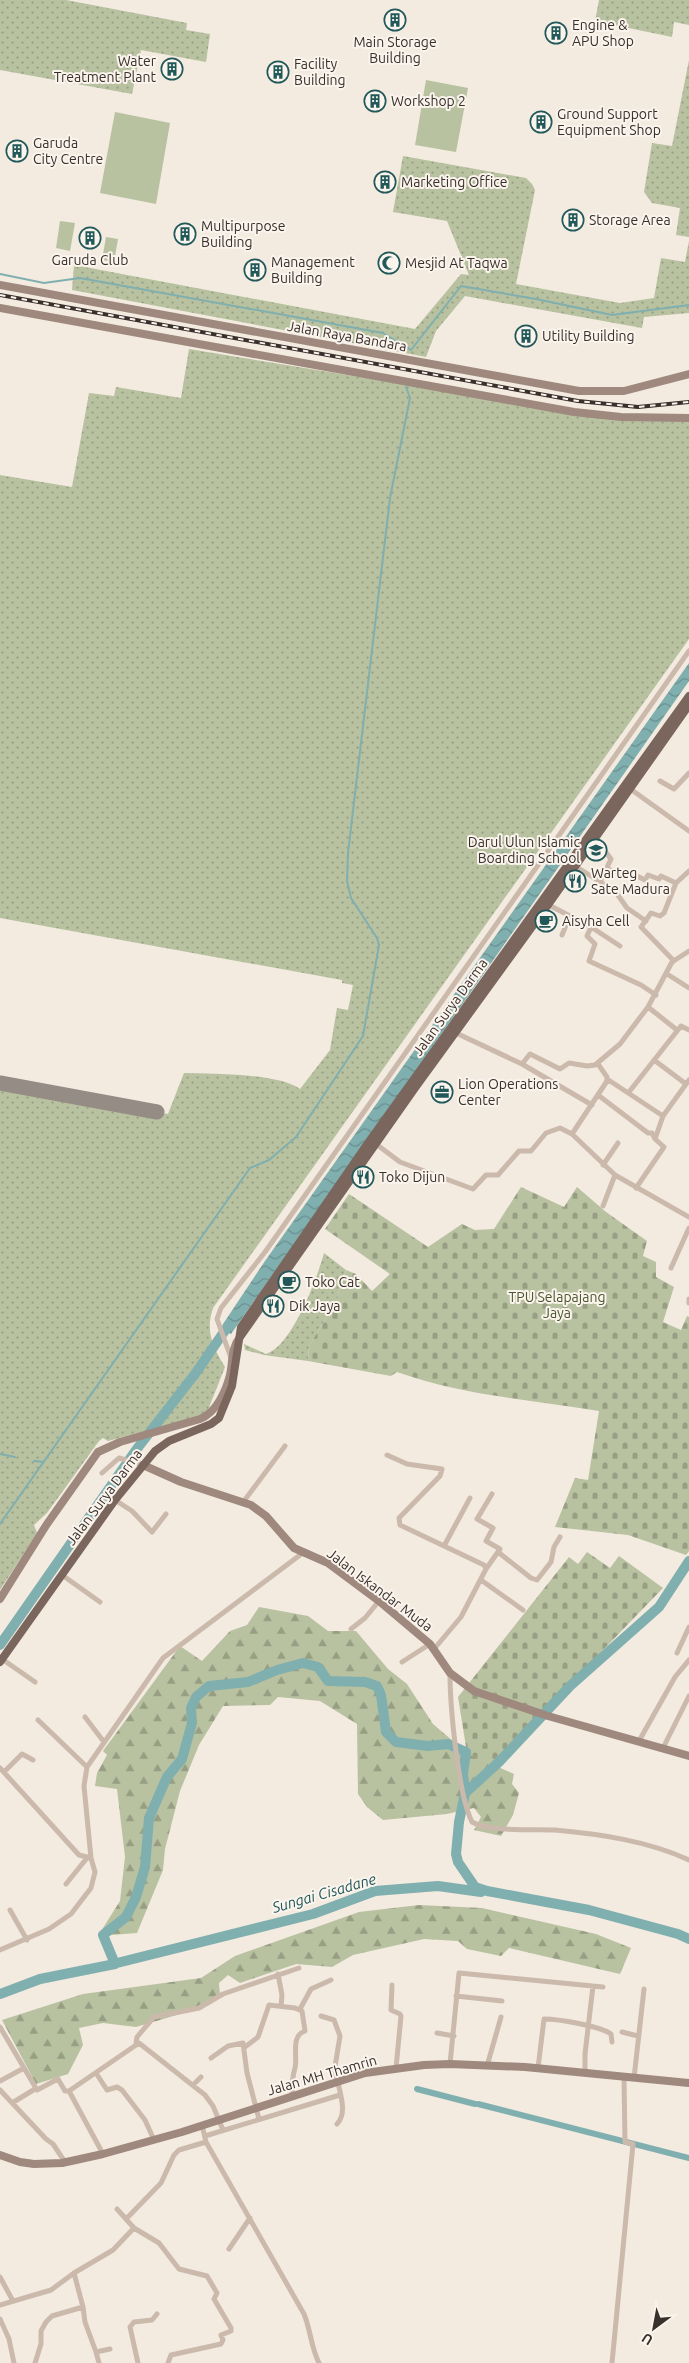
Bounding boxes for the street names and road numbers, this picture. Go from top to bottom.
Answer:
street label: Jalan Raya Bandara [286,318,408,354]
street label: Jalan Surya Darma [409,955,491,1059]
street label: Jalan Surya Darma [63,1446,145,1548]
street label: Jalan Iskandar Muda [324,1545,436,1635]
street label: Jalan MH Thamrin [265,2052,379,2098]

